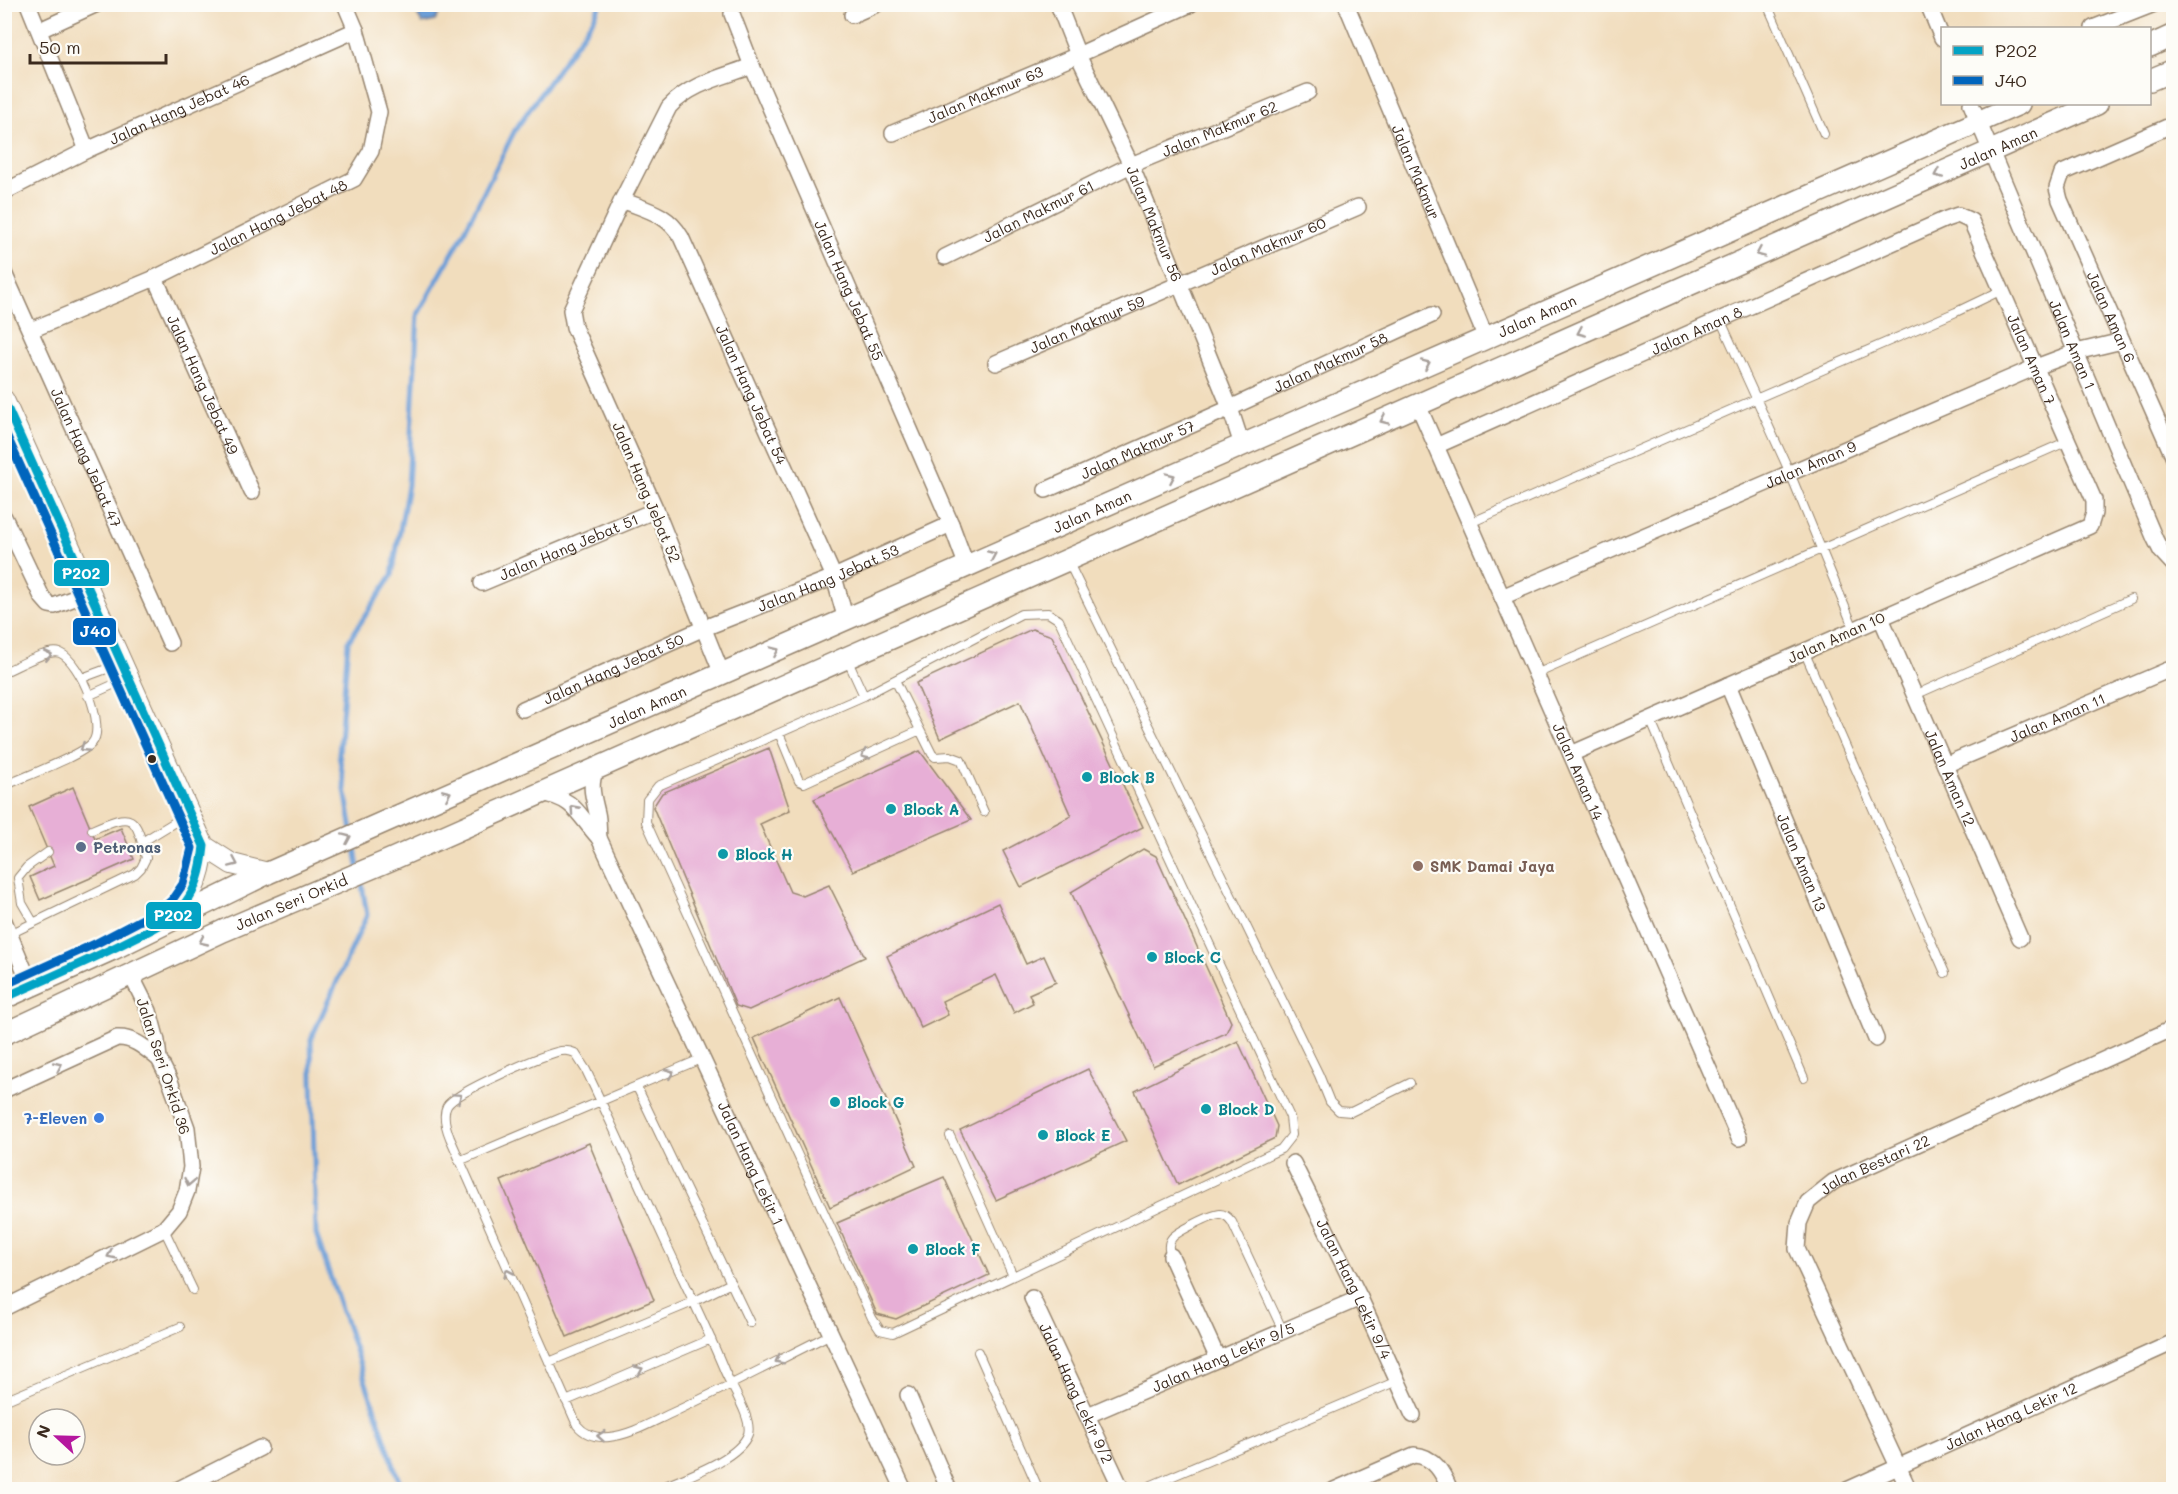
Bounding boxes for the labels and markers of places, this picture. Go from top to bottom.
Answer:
unlabelled marker [146,753,158,765]
place label: Block B [1099,767,1155,787]
marker: Block B [1080,770,1094,784]
place label: Block A [903,799,959,819]
marker: Block A [884,802,898,816]
place label: Petronas [93,837,161,857]
marker: Petronas [74,840,88,854]
place label: Block H [735,844,793,864]
marker: Block H [716,847,730,861]
place label: SMK Damai Jaya [1430,856,1555,876]
marker: SMK Damai Jaya [1411,859,1425,873]
place label: Block C [1164,947,1221,967]
marker: Block C [1145,950,1159,964]
place label: Block G [847,1092,905,1112]
marker: Block G [828,1095,842,1109]
place label: Block D [1218,1099,1274,1119]
marker: Block D [1199,1102,1213,1116]
place label: 7-Eleven [24,1108,87,1128]
marker: 7-Eleven [92,1111,106,1125]
place label: Block E [1055,1125,1110,1145]
marker: Block E [1036,1128,1050,1142]
place label: Block F [925,1239,981,1259]
marker: Block F [906,1242,920,1256]

